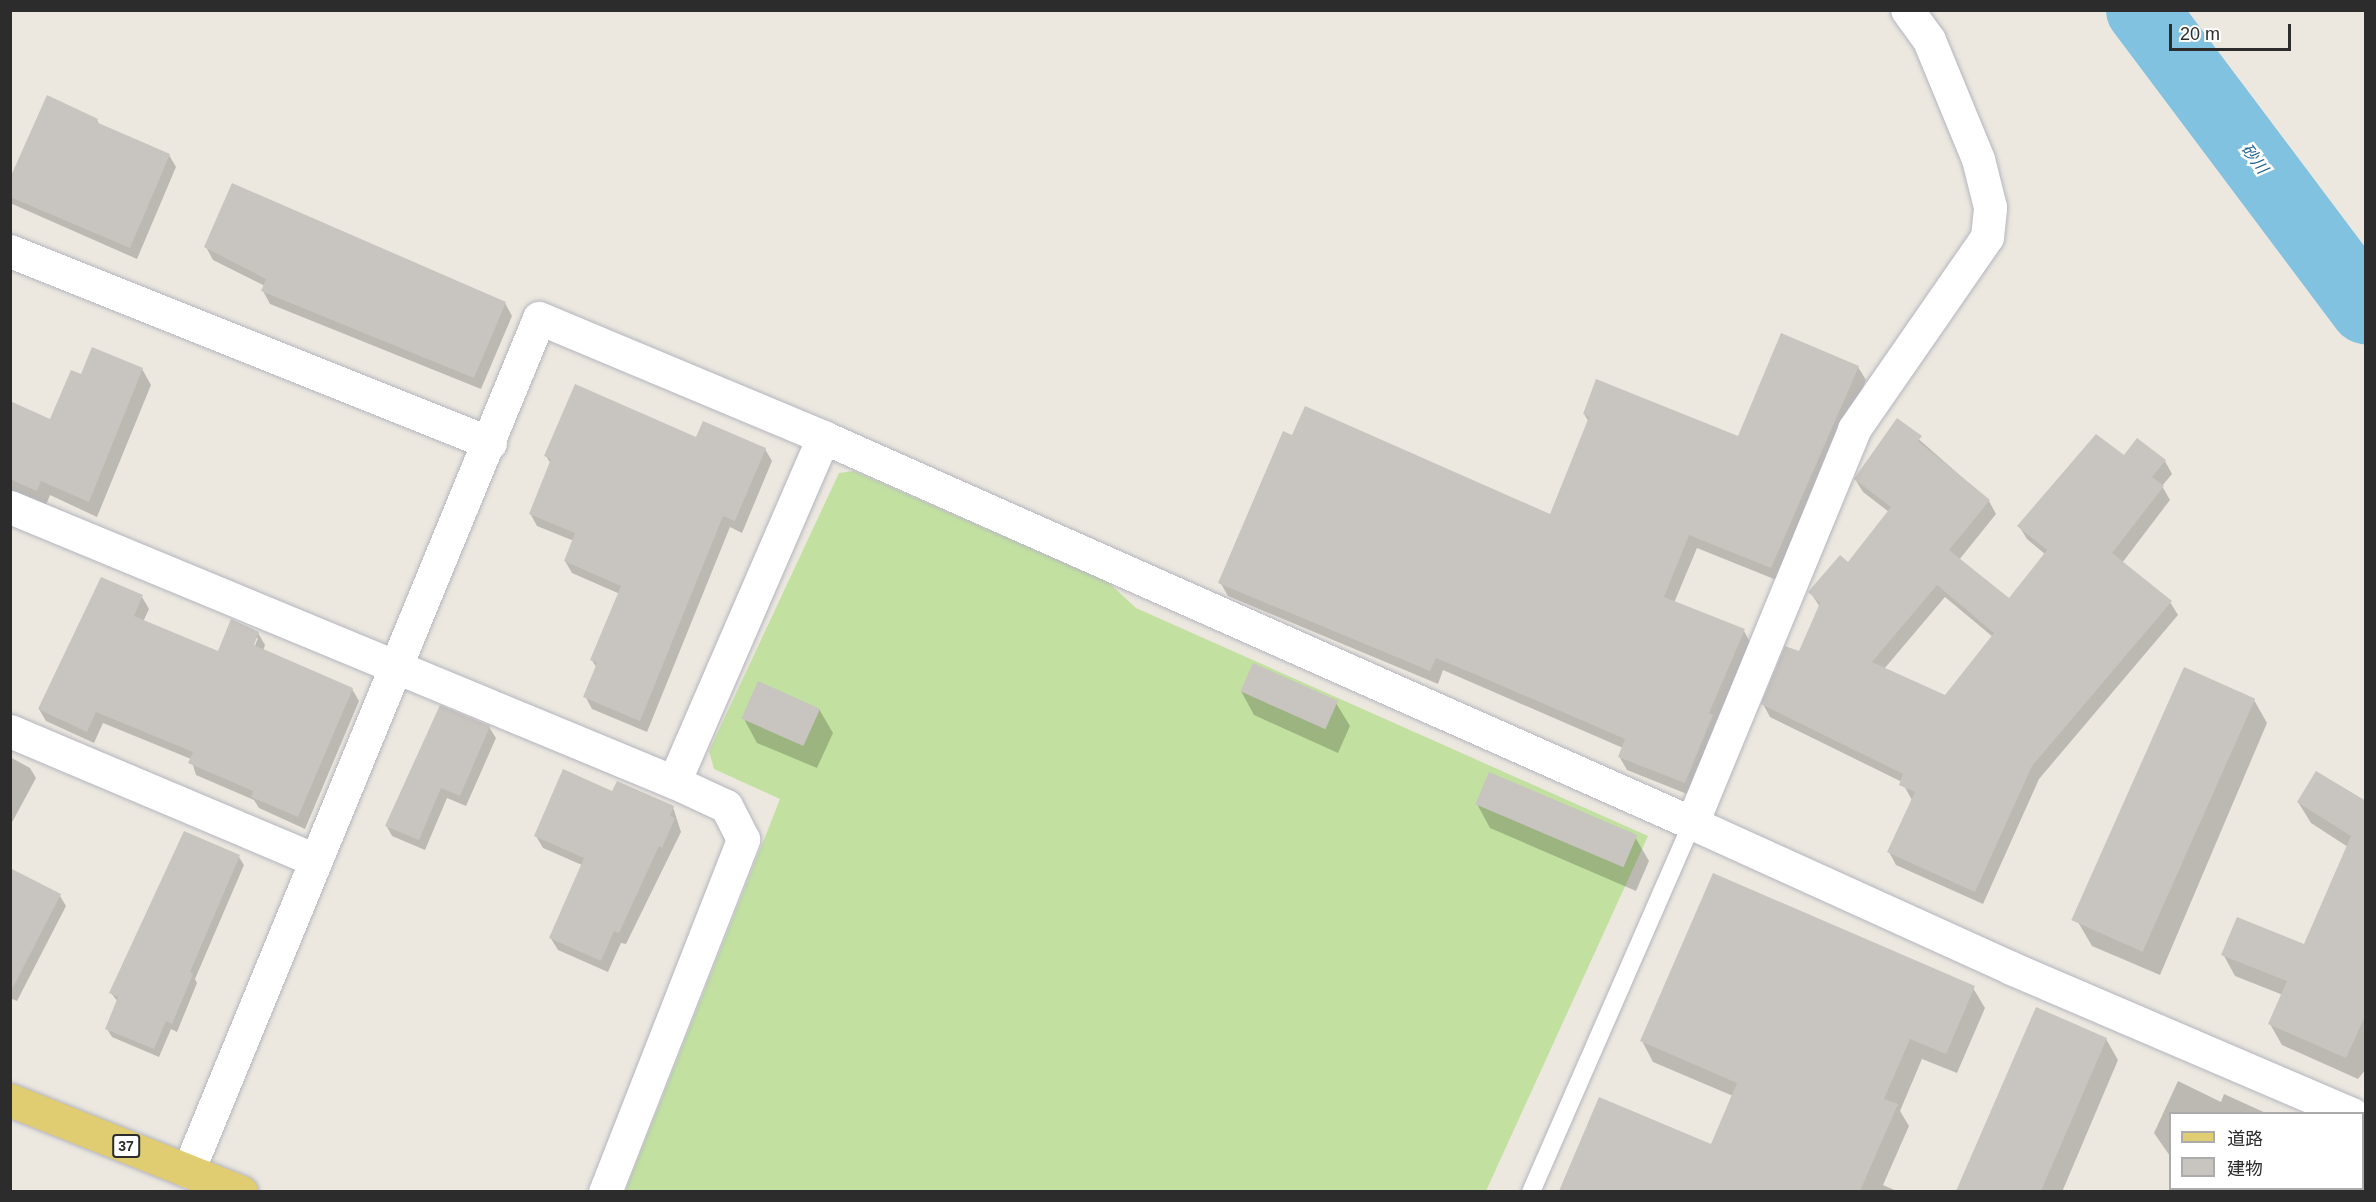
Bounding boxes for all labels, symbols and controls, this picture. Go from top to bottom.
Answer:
scale bar [2172,12,2294,50]
text: 20 m [2180,24,2220,44]
water label: 砂川 [2237,140,2271,178]
legend [2169,1112,2364,1190]
text: 道路 [2227,1129,2263,1149]
road number: 37 [111,1135,141,1157]
text: 建物 [2227,1159,2263,1179]

